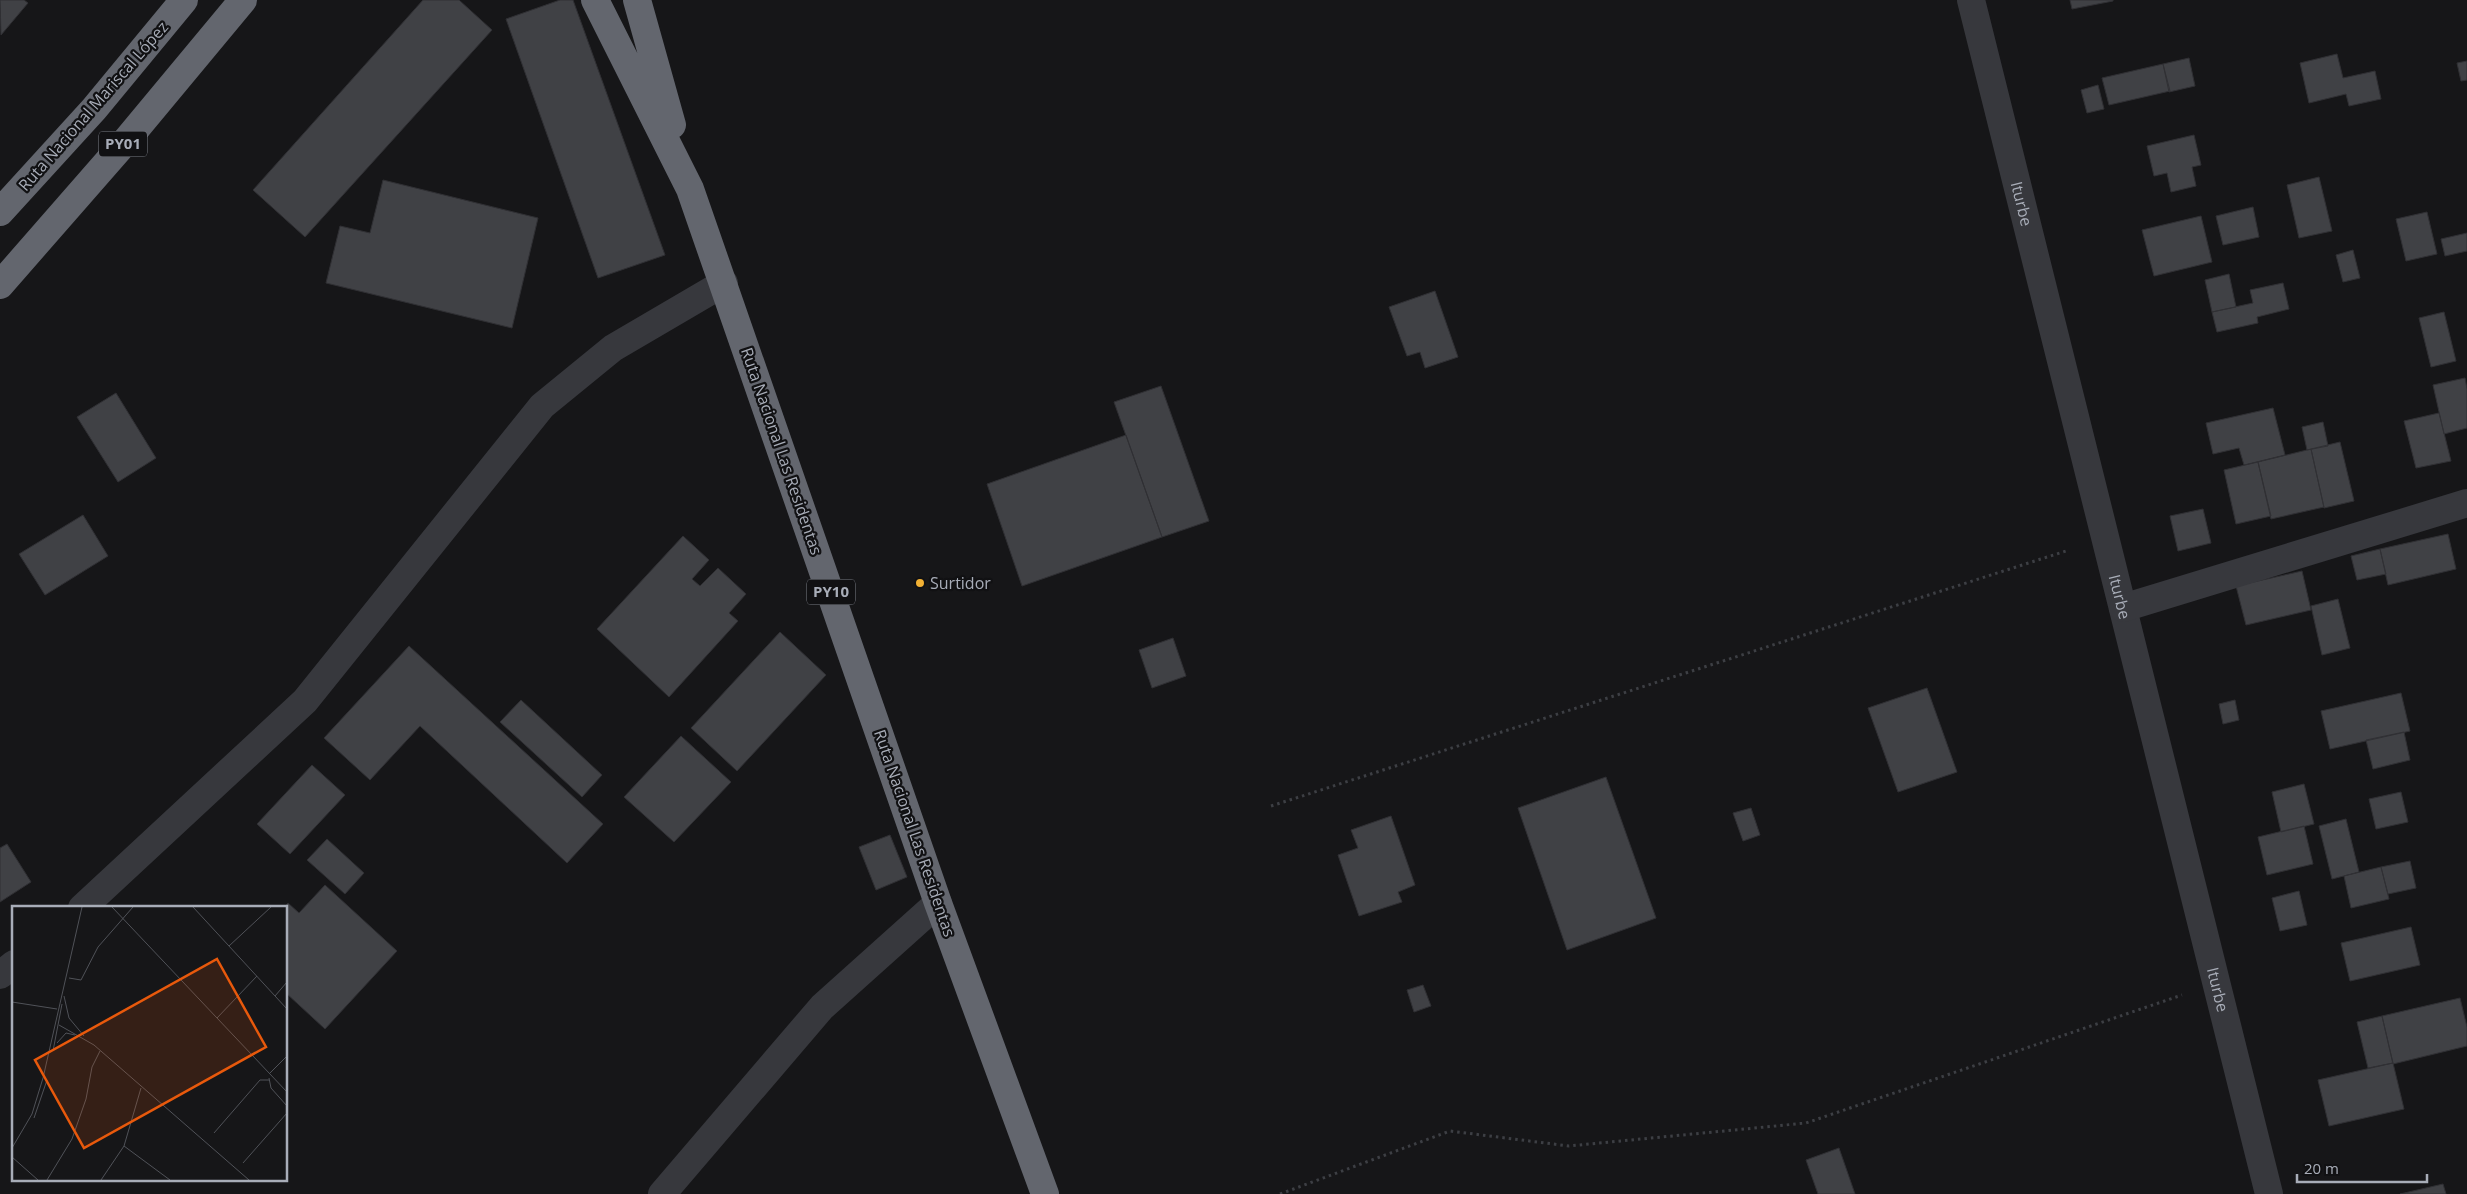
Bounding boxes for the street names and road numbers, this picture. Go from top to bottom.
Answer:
street label: Ruta Nacional Mariscal López [13,16,173,196]
road number: PY01 [99,132,147,156]
street label: Iturbe [2006,179,2038,228]
street label: Ruta Nacional Las Residentas [736,344,828,558]
street label: Iturbe [2104,572,2136,621]
road number: PY10 [807,580,855,604]
street label: Ruta Nacional Las Residentas [869,726,961,940]
street label: Iturbe [2202,965,2234,1014]

